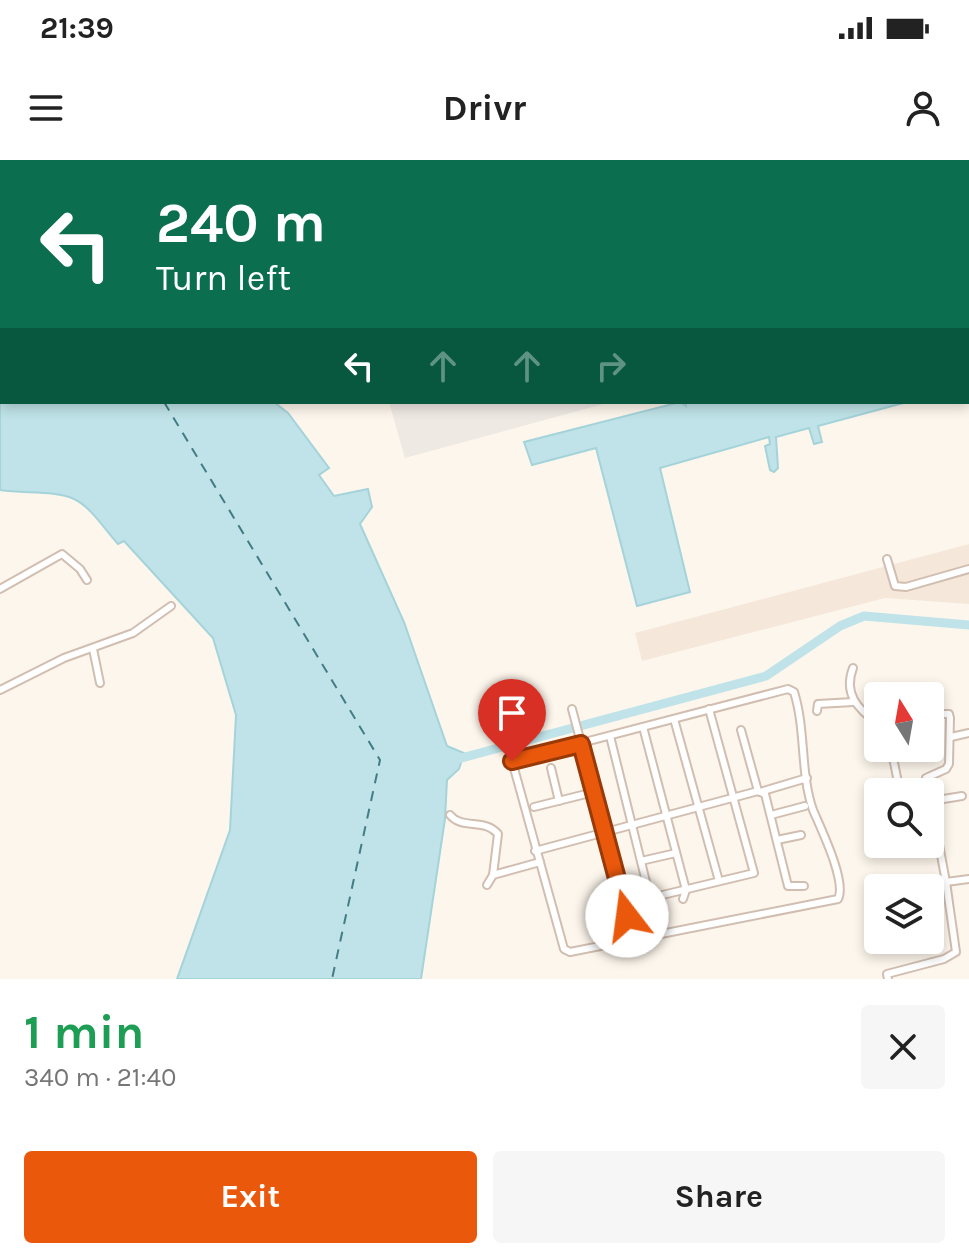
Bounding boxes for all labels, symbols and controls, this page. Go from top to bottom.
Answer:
text: 21:39 [40,10,114,46]
icon: menu [24,86,68,130]
icon: person [901,86,945,130]
text: Drivr [443,87,526,129]
text: 240 m [156,190,326,255]
icon: left [24,192,128,296]
text: Turn left [156,257,291,299]
icon: left [337,344,381,388]
icon: ahead [421,344,465,388]
icon: ahead [505,344,549,388]
icon: right [589,344,633,388]
pin [478,679,546,761]
north arrow [864,682,944,762]
map controls [864,682,944,954]
icon: arrive [490,691,534,735]
button: search [864,778,944,858]
position arrow [585,874,669,958]
button: layers [864,874,944,954]
text: 1 min [24,1004,144,1060]
button: close [861,1005,945,1089]
text: 340 m · 21:40 [24,1062,176,1093]
button: Exit [24,1151,477,1243]
button: Share [493,1151,945,1243]

